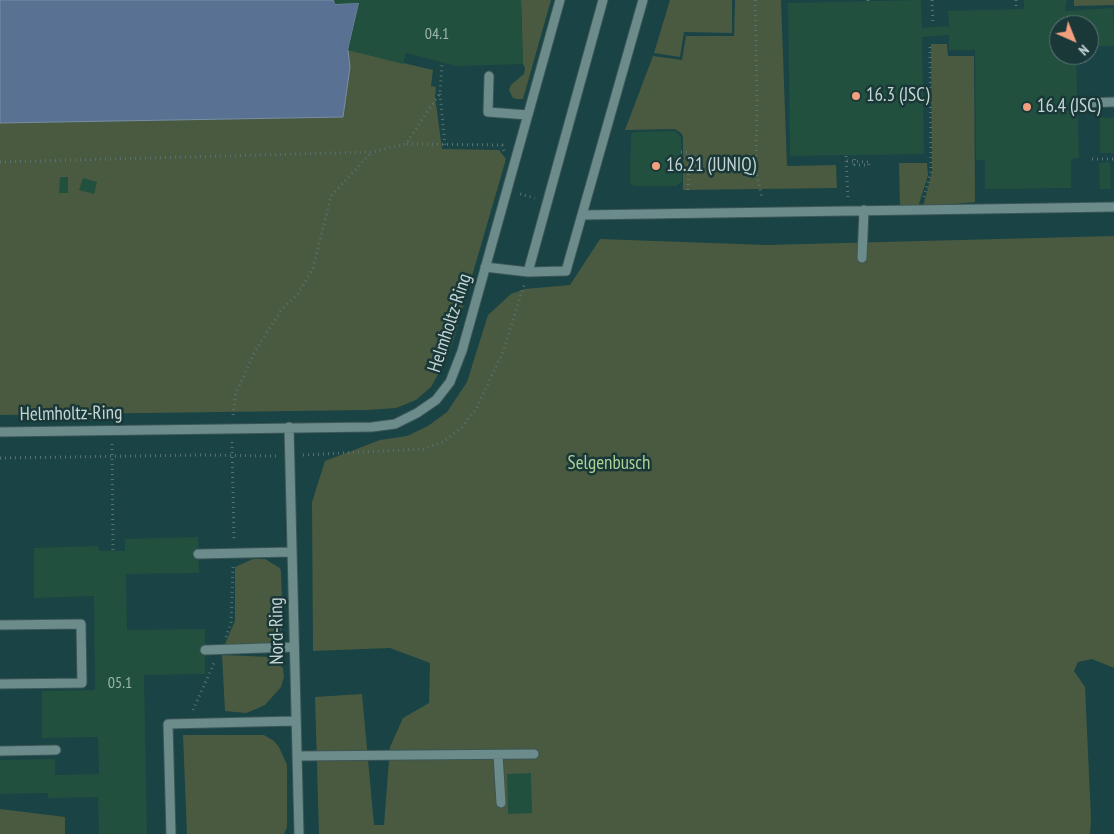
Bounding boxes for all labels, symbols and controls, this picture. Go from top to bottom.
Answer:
north arrow [1049,15,1099,65]
house number: 04.1 [425,24,449,44]
text: N [1075,41,1093,59]
place label: 16.3 (JSC) [866,85,929,107]
marker: 16.3 (JSC) [850,90,862,102]
place label: 16.4 (JSC) [1037,96,1100,118]
marker: 16.4 (JSC) [1021,101,1033,113]
place label: 16.21 (JUNIQ) [666,155,756,177]
marker: 16.21 (JUNIQ) [650,160,662,172]
street label: Helmholtz-Ring [423,271,477,375]
street label: Helmholtz-Ring [20,402,122,426]
park label: Selgenbusch [568,453,650,475]
street label: Nord-Ring [265,597,289,665]
house number: 05.1 [108,673,132,693]

